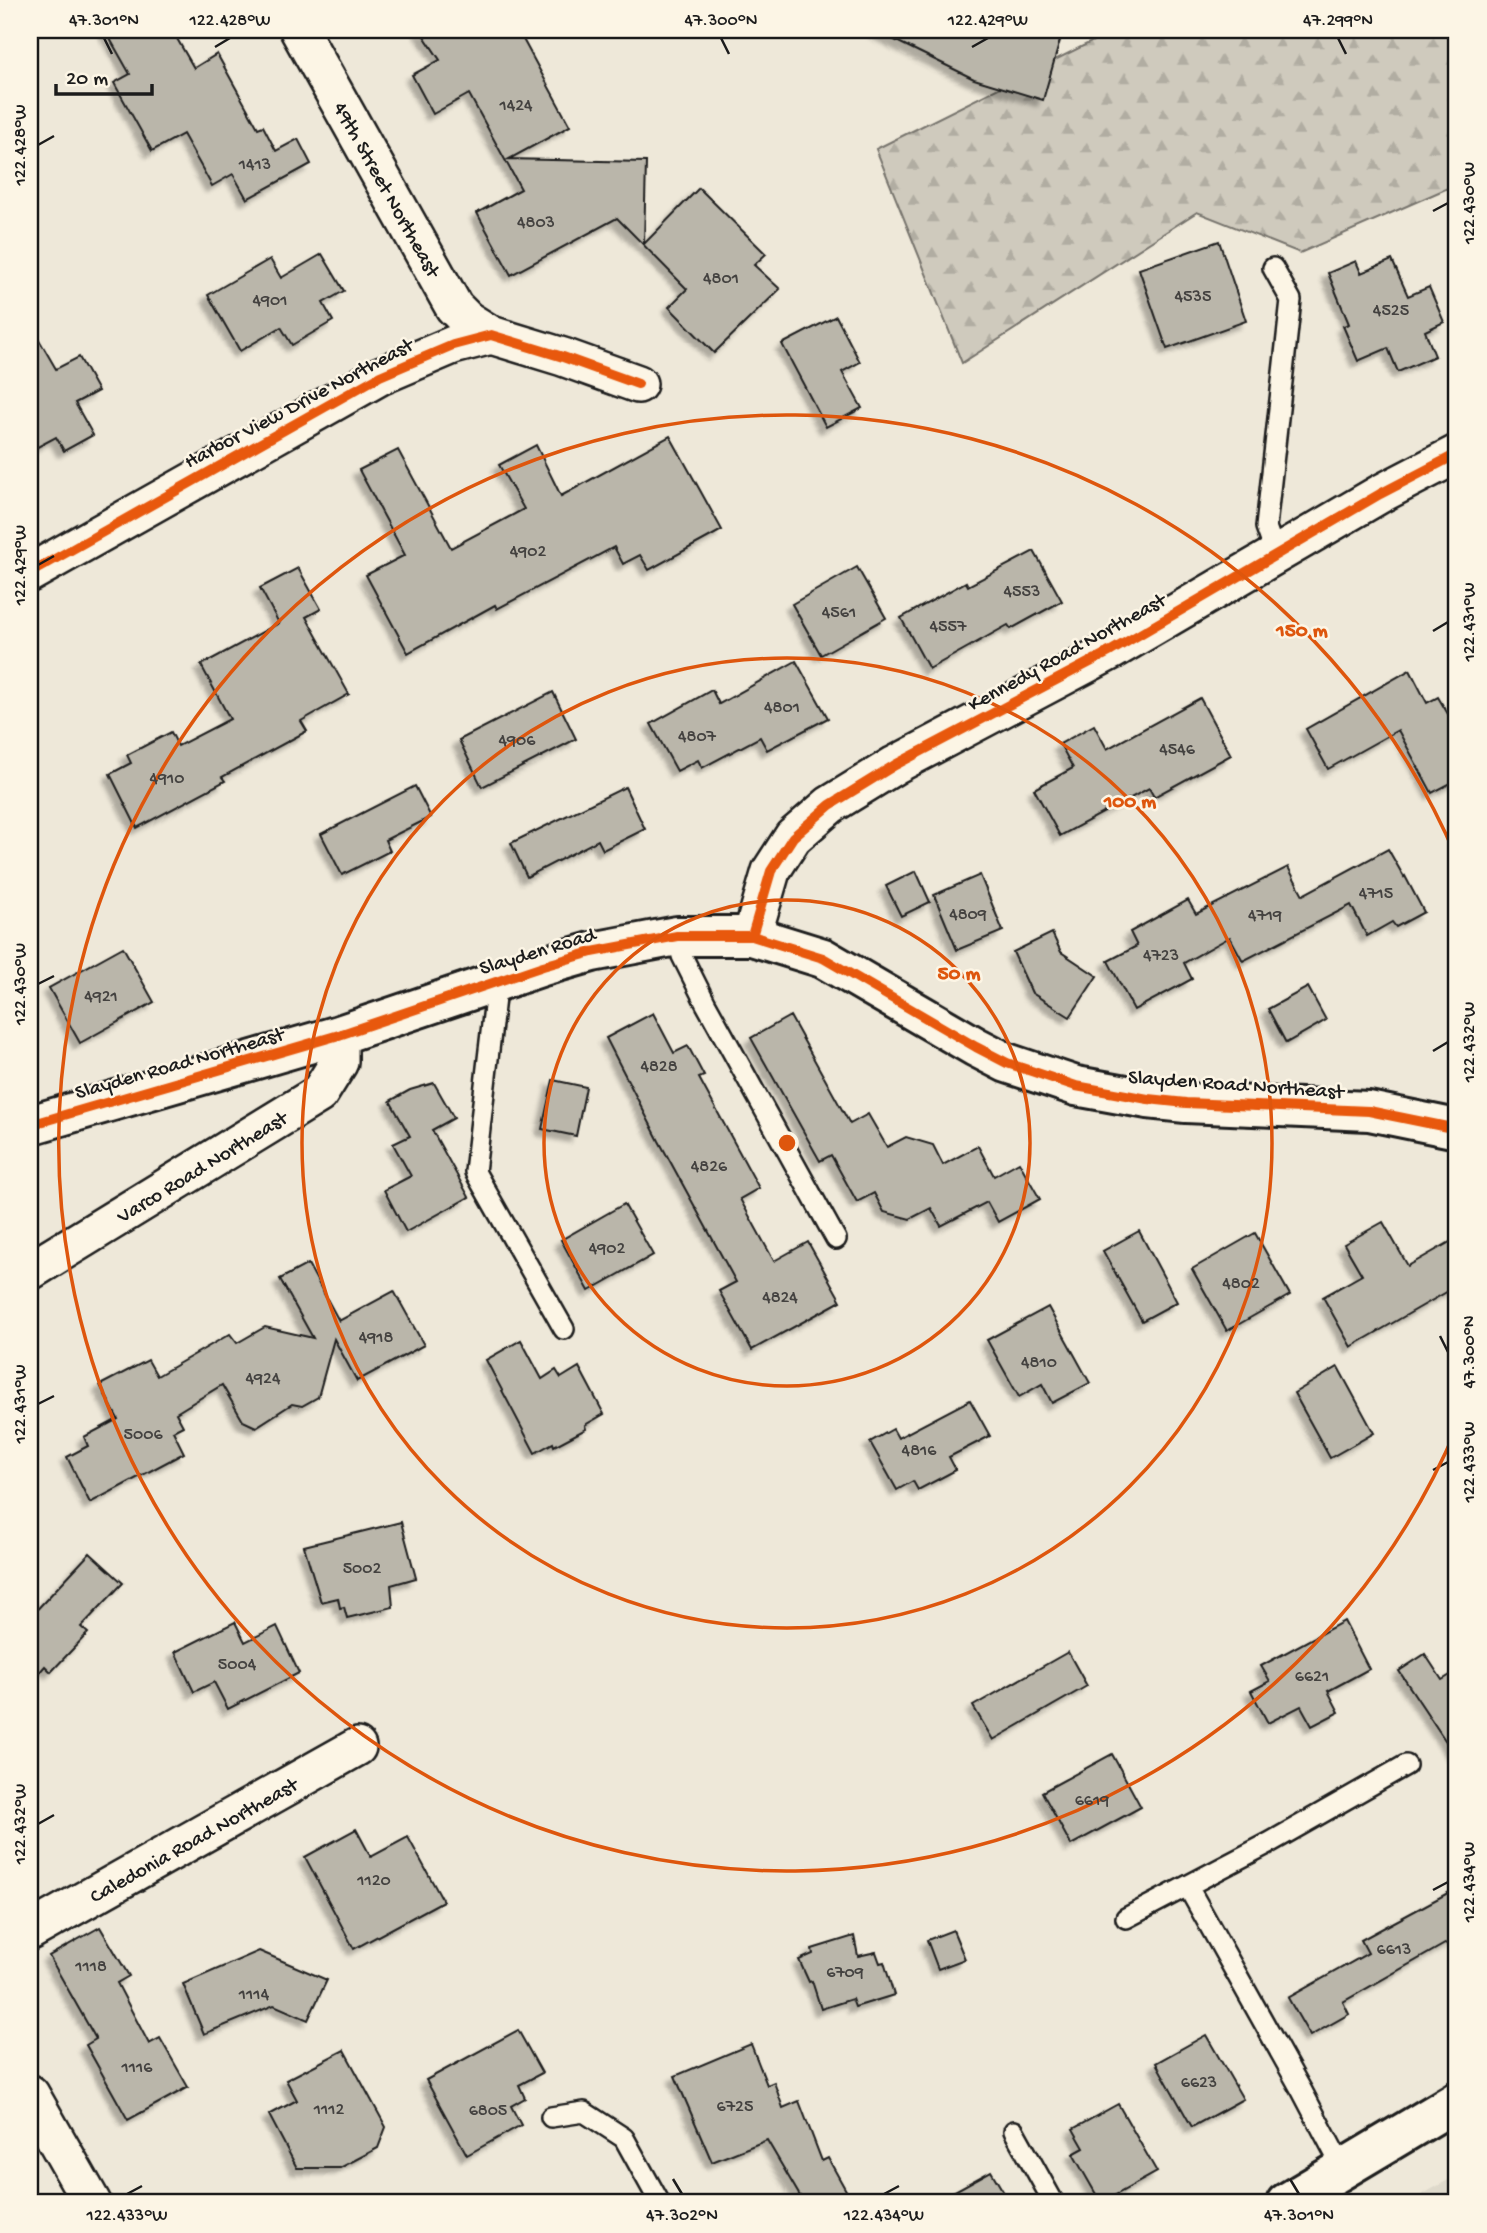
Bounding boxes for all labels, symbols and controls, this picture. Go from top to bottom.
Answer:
text: 47.301°N [69,11,139,32]
text: 122.428°W [188,11,271,32]
text: 47.300°N [684,11,758,32]
text: 122.429°W [947,11,1028,32]
text: 47.299°N [1303,11,1373,32]
scale bar [56,52,152,96]
text: 20 m [66,68,108,93]
house number: 1424 [498,96,533,117]
street label: 49th Street Northeast [326,98,445,285]
text: 122.428°W [11,104,32,187]
house number: 1413 [238,155,271,176]
text: 122.430°W [1460,162,1481,245]
house number: 4803 [517,213,555,234]
house number: 4801 [703,269,739,290]
house number: 4535 [1175,287,1211,308]
house number: 4901 [252,291,288,312]
house number: 4525 [1373,301,1409,322]
street label: Harbor View Drive Northeast [181,333,420,476]
text: 122.429°W [11,525,32,606]
house number: 4902 [510,542,546,563]
house number: 4553 [1004,582,1040,603]
text: 122.431°W [1460,582,1481,663]
street label: Kennedy Road Northeast [964,588,1173,719]
house number: 4561 [822,603,856,624]
house number: 4557 [930,617,967,638]
text: 150 m [1275,620,1328,645]
house number: 4801 [764,698,800,719]
house number: 4807 [678,727,717,748]
house number: 4906 [499,731,536,752]
house number: 4546 [1159,740,1196,761]
house number: 4910 [149,769,185,790]
text: 100 m [1103,791,1156,816]
house number: 4715 [1359,884,1393,905]
house number: 4809 [949,905,987,926]
house number: 4719 [1248,906,1282,927]
street label: Slayden Road [477,923,601,983]
text: 122.430°W [11,943,32,1026]
house number: 4723 [1143,946,1179,967]
text: 50 m [938,963,981,988]
house number: 4921 [84,987,118,1008]
text: 122.432°W [1460,1002,1481,1083]
street label: Slayden Road Northeast [73,1023,290,1107]
house number: 4828 [640,1057,678,1078]
street label: Slayden Road Northeast [1127,1066,1347,1107]
street label: Varco Road Northeast [113,1106,295,1231]
centre of rings [775,1131,799,1155]
house number: 4826 [691,1157,728,1178]
house number: 4902 [589,1239,625,1260]
house number: 4802 [1222,1274,1260,1295]
house number: 4824 [762,1288,798,1309]
text: 47.300°N [1460,1315,1481,1389]
house number: 4918 [359,1328,393,1349]
house number: 4810 [1021,1353,1057,1374]
text: 122.431°W [11,1364,32,1445]
house number: 4924 [246,1369,281,1390]
text: 122.433°W [1460,1421,1481,1504]
house number: 5006 [123,1425,163,1446]
house number: 4816 [902,1441,937,1462]
house number: 5002 [343,1559,382,1580]
house number: 5004 [218,1655,257,1676]
house number: 6621 [1295,1667,1329,1688]
street label: Caledonia Road Northeast [86,1773,305,1911]
text: 122.432°W [11,1784,32,1865]
house number: 6619 [1075,1791,1109,1812]
text: 122.434°W [1460,1842,1481,1923]
house number: 1120 [356,1871,391,1892]
house number: 6613 [1377,1940,1411,1961]
house number: 1118 [74,1957,107,1978]
house number: 6709 [826,1963,864,1984]
house number: 1114 [238,1985,270,2006]
house number: 1116 [121,2058,153,2079]
house number: 6623 [1181,2073,1217,2094]
house number: 6725 [717,2097,753,2118]
house number: 1112 [313,2100,344,2121]
house number: 6805 [469,2101,507,2122]
text: 122.433°W [85,2206,168,2227]
text: 47.302°N [646,2206,718,2227]
text: 122.434°W [843,2206,924,2227]
text: 47.301°N [1264,2206,1334,2227]

